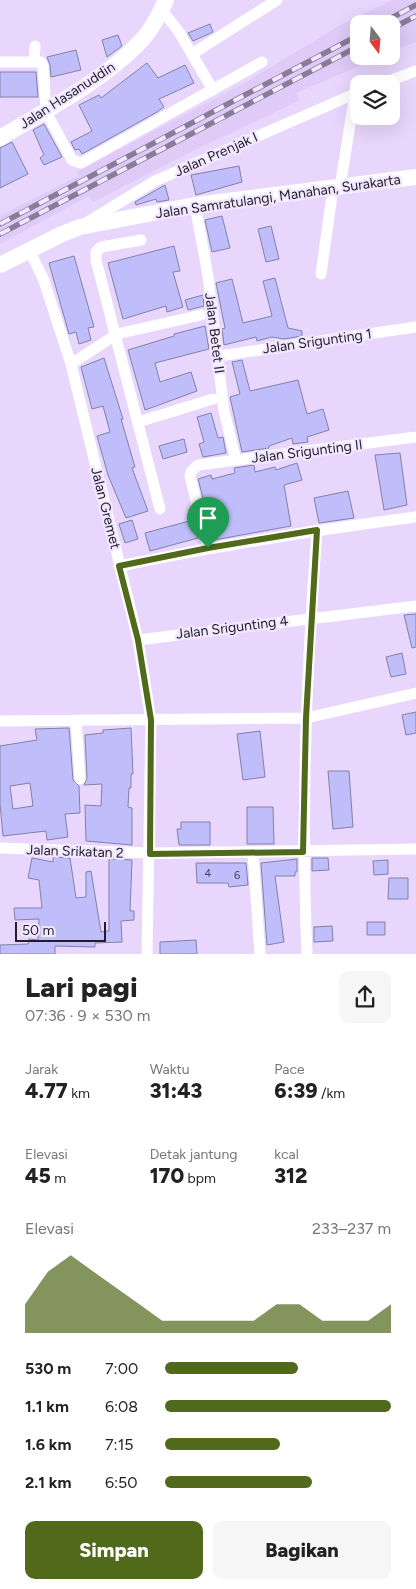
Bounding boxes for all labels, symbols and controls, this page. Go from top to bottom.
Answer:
north arrow [350,15,400,65]
map controls [350,15,400,125]
street label: Jalan Hasanuddin [16,58,118,133]
button: layers [350,75,400,125]
street label: Jalan Prenjak I [172,129,260,180]
street label: Jalan Samratulangi, Manahan, Surakarta [155,171,402,222]
street label: Jalan Betet II [201,292,228,374]
street label: Jalan Srigunting 1 [261,325,373,358]
street label: Jalan Srigunting II [251,436,364,467]
street label: Jalan Gremet [87,465,124,551]
pin [187,497,229,548]
icon: arrive [194,504,222,532]
street label: Jalan Srigunting 4 [175,612,289,643]
street label: Jalan Srikatan 2 [26,841,124,862]
house number: 4 [205,867,212,880]
house number: 6 [234,869,240,882]
scale bar [15,919,106,942]
text: 50 m [22,922,54,939]
text: Lari pagi [25,970,138,1004]
button: share [339,971,391,1023]
text: 07:36 · 9 × 530 m [25,1006,150,1025]
text: Jarak [25,1061,58,1078]
text: Waktu [150,1061,190,1078]
text: Pace [274,1061,305,1078]
text: 4.77 [25,1078,68,1103]
text: 31:43 [150,1078,202,1103]
text: 6:39 [274,1078,318,1103]
text: km [68,1085,90,1102]
text: /km [318,1085,345,1102]
text: Elevasi [25,1146,68,1163]
text: Detak jantung [150,1146,237,1163]
text: kcal [274,1146,299,1163]
text: 45 [25,1163,51,1188]
text: 170 [150,1163,184,1188]
text: 312 [274,1163,307,1188]
text: m [51,1170,66,1187]
text: bpm [184,1170,216,1187]
text: Elevasi [25,1219,74,1238]
text: 233–237 m [312,1219,391,1238]
text: 530 m [25,1359,71,1378]
text: 7:00 [105,1359,138,1378]
text: 1.1 km [25,1397,69,1416]
text: 6:08 [105,1397,138,1416]
text: 1.6 km [25,1435,71,1454]
text: 7:15 [105,1435,133,1454]
text: 2.1 km [25,1473,71,1492]
text: 6:50 [105,1473,138,1492]
button: Simpan [25,1521,203,1579]
button: Bagikan [213,1521,391,1579]

